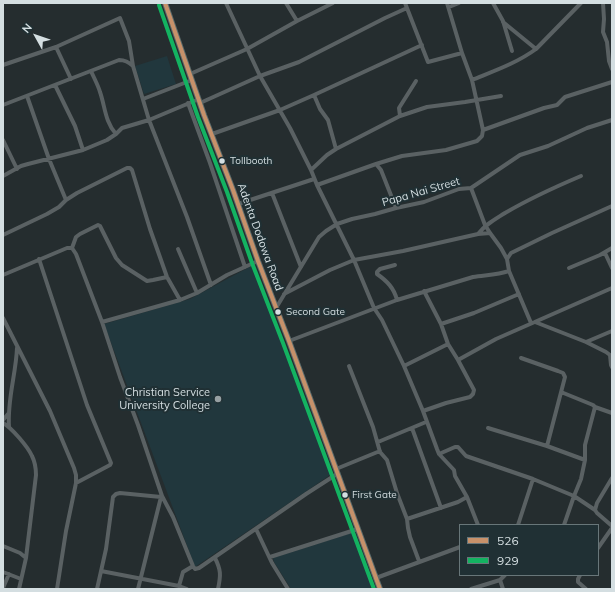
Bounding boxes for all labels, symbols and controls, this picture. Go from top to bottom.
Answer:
north arrow [16,16,56,56]
text: N [19,21,35,36]
place label: Tollbooth [230,155,272,167]
marker: Tollbooth [217,156,227,166]
street label: Papa Nai Street [381,175,461,209]
street label: Adenta Dodowa Road [234,181,286,293]
place label: Second Gate [286,306,345,318]
marker: Second Gate [273,307,283,317]
place label: Christian Service University College [119,386,210,412]
marker: Christian Service University College [213,394,223,404]
place label: First Gate [352,489,397,501]
marker: First Gate [340,490,350,500]
legend [459,524,599,576]
text: 526 [497,533,519,548]
text: 929 [497,553,519,568]

